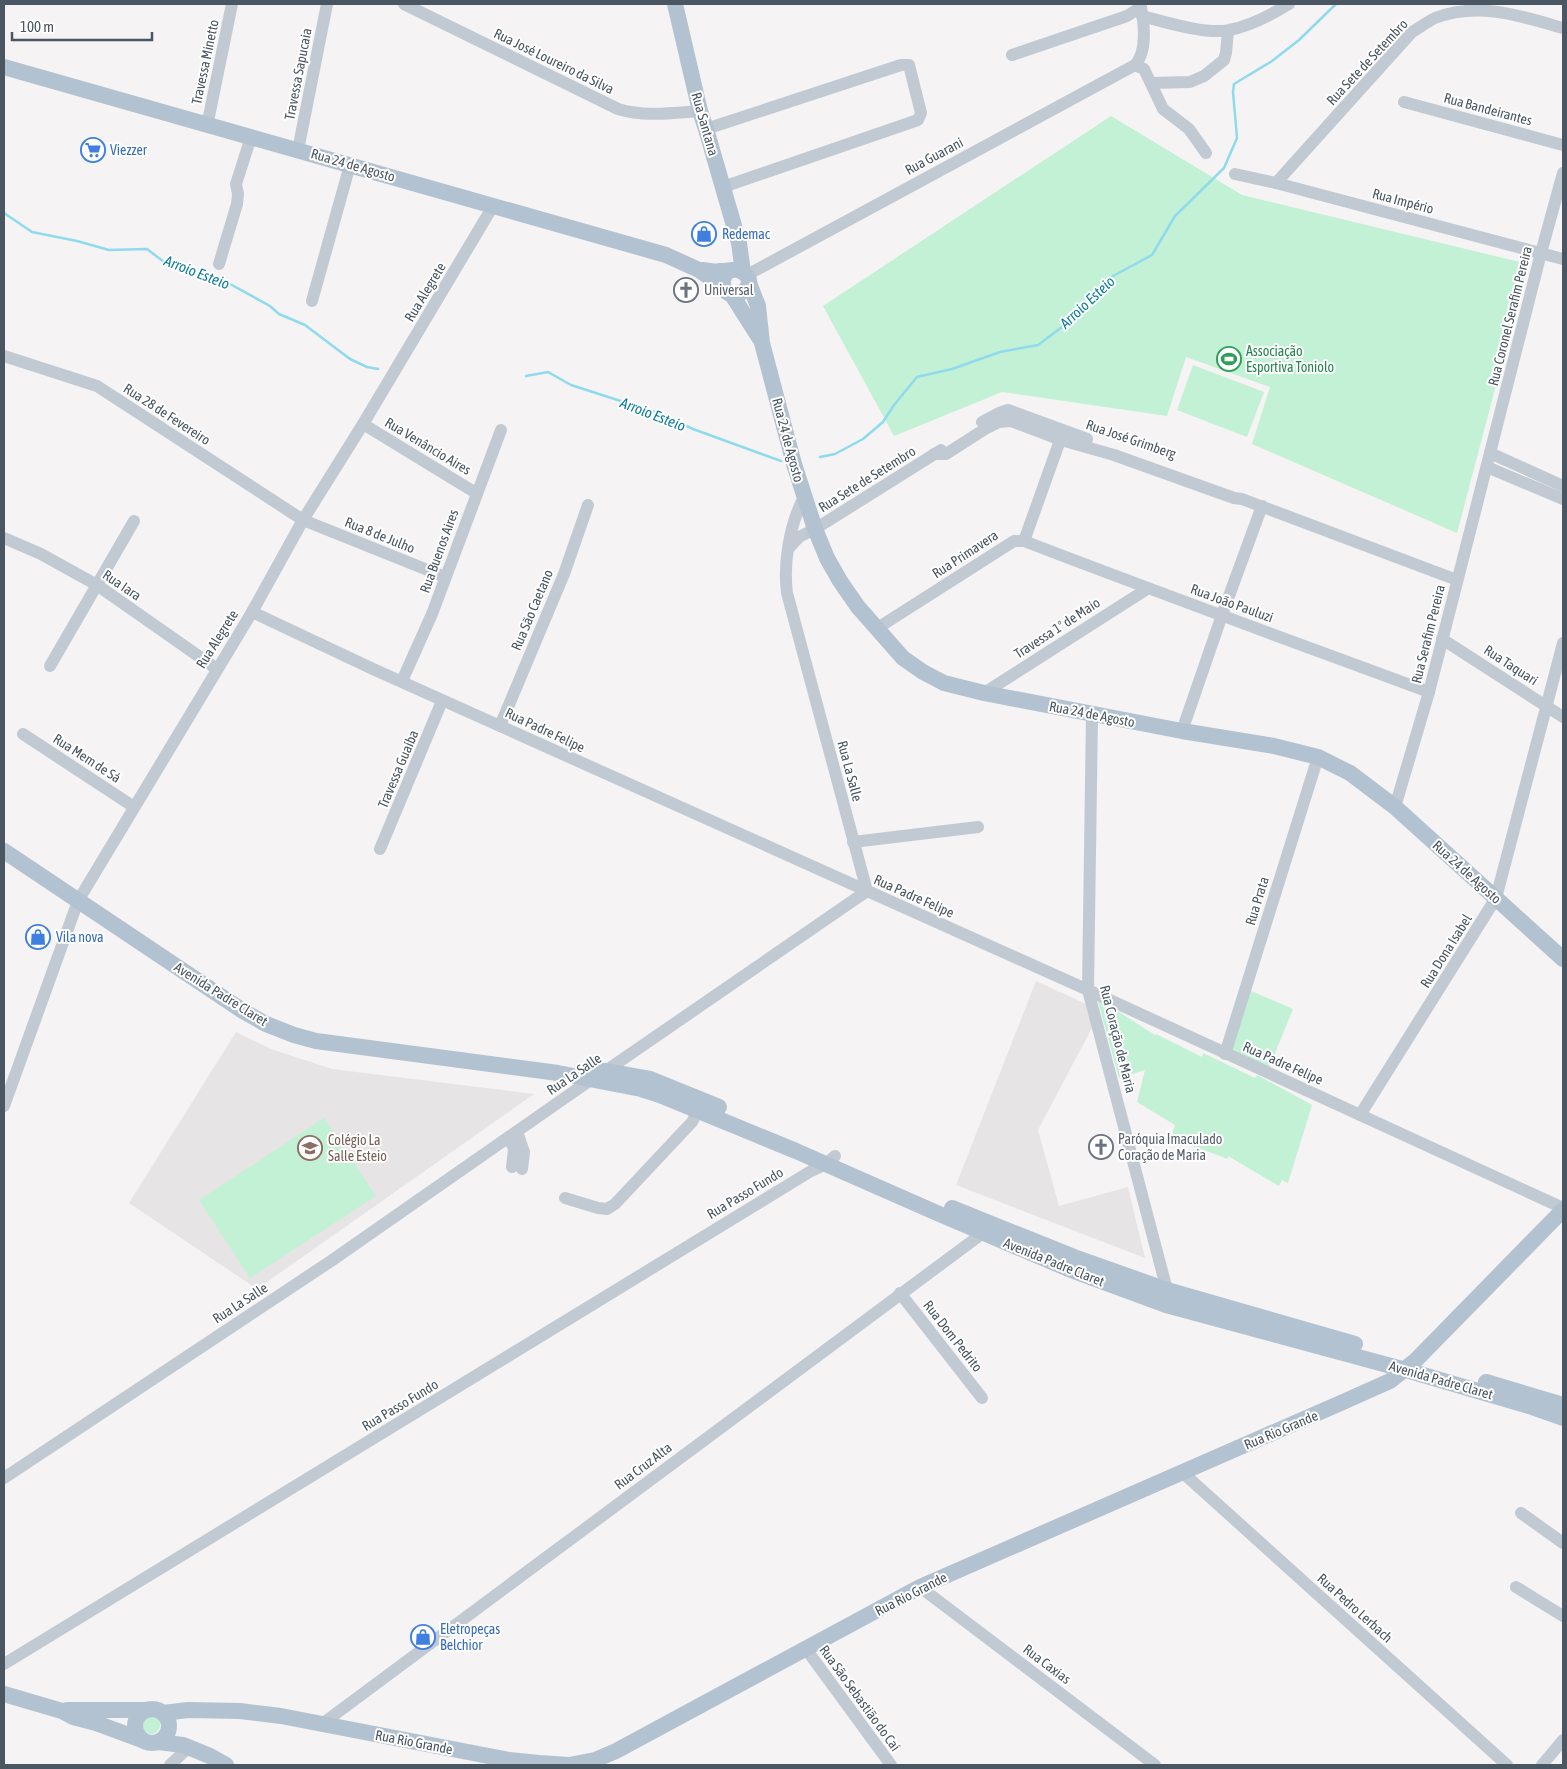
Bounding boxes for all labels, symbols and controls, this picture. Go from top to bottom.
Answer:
scale bar [12,10,152,42]
street label: Rua Sete de Setembro [1323,16,1411,108]
text: 100 m [20,18,54,35]
street label: Travessa Minetto [188,18,222,106]
street label: Rua José Loureiro da Silva [491,25,617,97]
street label: Travessa Sapucaia [281,27,315,121]
street label: Rua Santana [688,90,722,158]
street label: Rua Bandeirantes [1442,90,1534,128]
street label: Rua Guarani [902,134,966,178]
supermarket icon: Viezzer [80,137,106,163]
place label: Viezzer [110,142,148,158]
street label: Rua 24 de Agosto [309,145,397,185]
street label: Rua Império [1371,185,1435,217]
shop icon: Redemac [691,221,717,247]
place label: Redemac [722,226,771,242]
street label: Rua Coronel Serafim Pereira [1485,245,1535,387]
water label: Arroio Esteio [161,251,232,292]
street label: Rua Alegrete [401,260,449,324]
water label: Arroio Esteio [1055,272,1118,332]
church icon: Universal [673,277,699,303]
place label: Universal [704,282,754,298]
place label: Associação Esportiva Toniolo [1246,343,1334,375]
sports icon: Associação Esportiva Toniolo [1216,346,1242,372]
street label: Rua 28 de Fevereiro [121,380,213,448]
water label: Arroio Esteio [617,393,688,434]
street label: Rua 24 de Agosto [769,396,807,484]
street label: Rua Venâncio Aires [382,414,474,478]
street label: Rua José Grimberg [1084,416,1178,462]
street label: Rua Sete de Setembro [816,443,918,515]
street label: Rua Buenos Aires [416,507,462,595]
street label: Rua 8 de Julho [343,514,417,556]
street label: Rua Primavera [929,527,1001,581]
street label: Rua Iara [100,566,144,604]
street label: Rua São Caetano [508,567,556,653]
street label: Rua João Pauluzi [1188,581,1276,625]
street label: Rua Serafim Pereira [1408,583,1448,685]
street label: Travessa 1º de Maio [1011,594,1103,662]
street label: Rua Alegrete [193,607,241,671]
street label: Rua Taquari [1481,642,1541,688]
street label: Rua 24 de Agosto [1048,698,1136,730]
street label: Rua Padre Felipe [503,705,587,755]
street label: Travessa Guaíba [374,728,422,810]
street label: Rua Mem de Sá [50,730,124,786]
street label: Rua La Salle [834,739,866,803]
street label: Rua 24 de Agosto [1429,837,1505,907]
street label: Rua Padre Felipe [871,871,957,921]
street label: Rua Prata [1242,875,1272,927]
street label: Rua Dona Isabel [1417,911,1475,991]
shop icon: Vila nova [25,924,51,950]
place label: Vila nova [56,929,104,945]
street label: Avenida Padre Claret [171,959,271,1029]
street label: Rua Coração de Maria [1097,984,1139,1094]
street label: Rua Padre Felipe [1240,1038,1326,1088]
street label: Rua La Salle [544,1050,604,1098]
place label: Paróquia Imaculado Coração de Maria [1118,1131,1222,1163]
place label: Colégio La Salle Esteio [328,1132,387,1164]
church icon: Paróquia Imaculado Coração de Maria [1088,1134,1114,1160]
school or university icon: Colégio La Salle Esteio [297,1135,323,1161]
street label: Rua Passo Fundo [704,1164,786,1222]
street label: Avenida Padre Claret [1001,1235,1107,1289]
street label: Rua La Salle [210,1279,270,1327]
street label: Rua Dom Pedrito [920,1297,986,1375]
street label: Avenida Padre Claret [1387,1358,1495,1402]
street label: Rua Passo Fundo [359,1376,441,1434]
street label: Rua Rio Grande [1242,1407,1320,1453]
street label: Rua Cruz Alta [611,1439,675,1493]
street label: Rua Rio Grande [872,1569,950,1619]
street label: Rua Pedro Lerbach [1314,1570,1396,1646]
place label: Eletropeças Belchior [440,1621,500,1653]
shop icon: Eletropeças Belchior [410,1624,436,1650]
street label: Rua Caxias [1020,1641,1074,1687]
street label: Rua São Sebastião do Caí [816,1642,904,1754]
street label: Rua Rio Grande [374,1727,454,1757]

